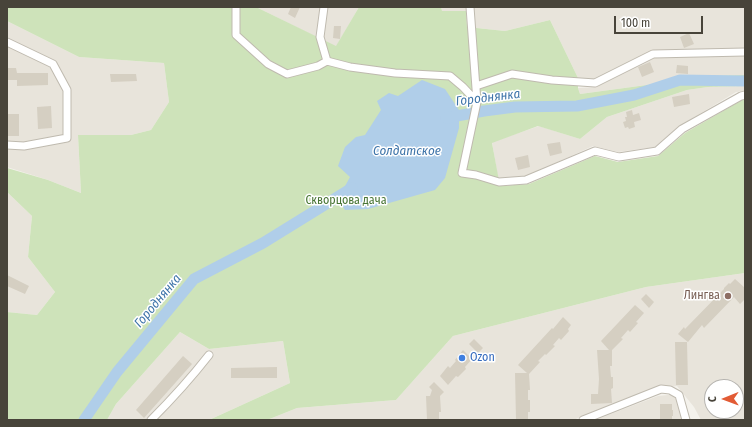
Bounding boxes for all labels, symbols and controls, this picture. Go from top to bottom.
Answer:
scale bar [616,8,705,34]
text: 100 m [621,16,650,30]
water label: Городнянка [455,86,521,110]
water label: Солдатское [373,143,441,159]
park label: Скворцова дача [305,194,387,208]
water label: Городнянка [131,271,185,331]
place label: Лингва [684,289,720,303]
marker: Лингва [723,291,733,301]
place label: Ozon [470,351,495,365]
marker: Ozon [457,353,467,363]
north arrow [704,379,744,419]
text: С [706,396,719,402]

